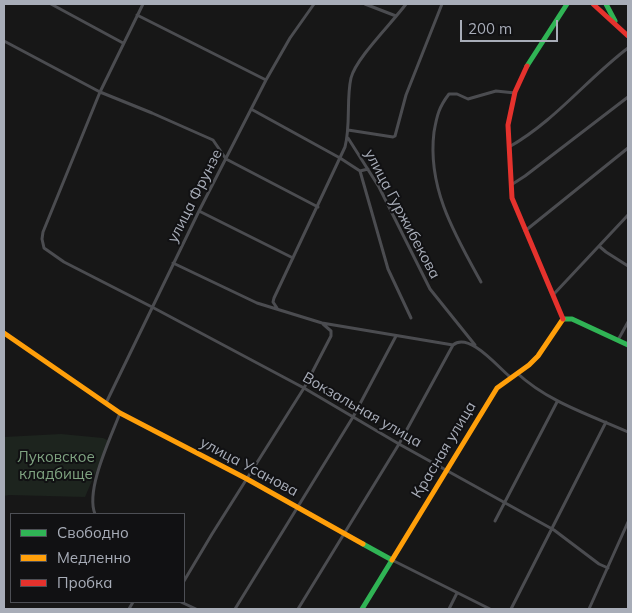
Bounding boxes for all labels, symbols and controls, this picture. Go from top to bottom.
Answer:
scale bar [462,10,560,42]
text: 200 m [468,19,512,38]
street label: улица Фрунзе [164,146,226,246]
street label: улица Гуржибекова [360,146,444,282]
street label: Вокзальная улица [299,369,425,451]
street label: Красная улица [408,398,480,502]
street label: улица Усанова [197,434,301,500]
park label: Луковское кладбище [17,448,95,483]
legend [10,513,185,603]
text: Свободно [57,523,129,542]
text: Медленно [57,548,131,567]
text: Пробка [57,573,112,592]

